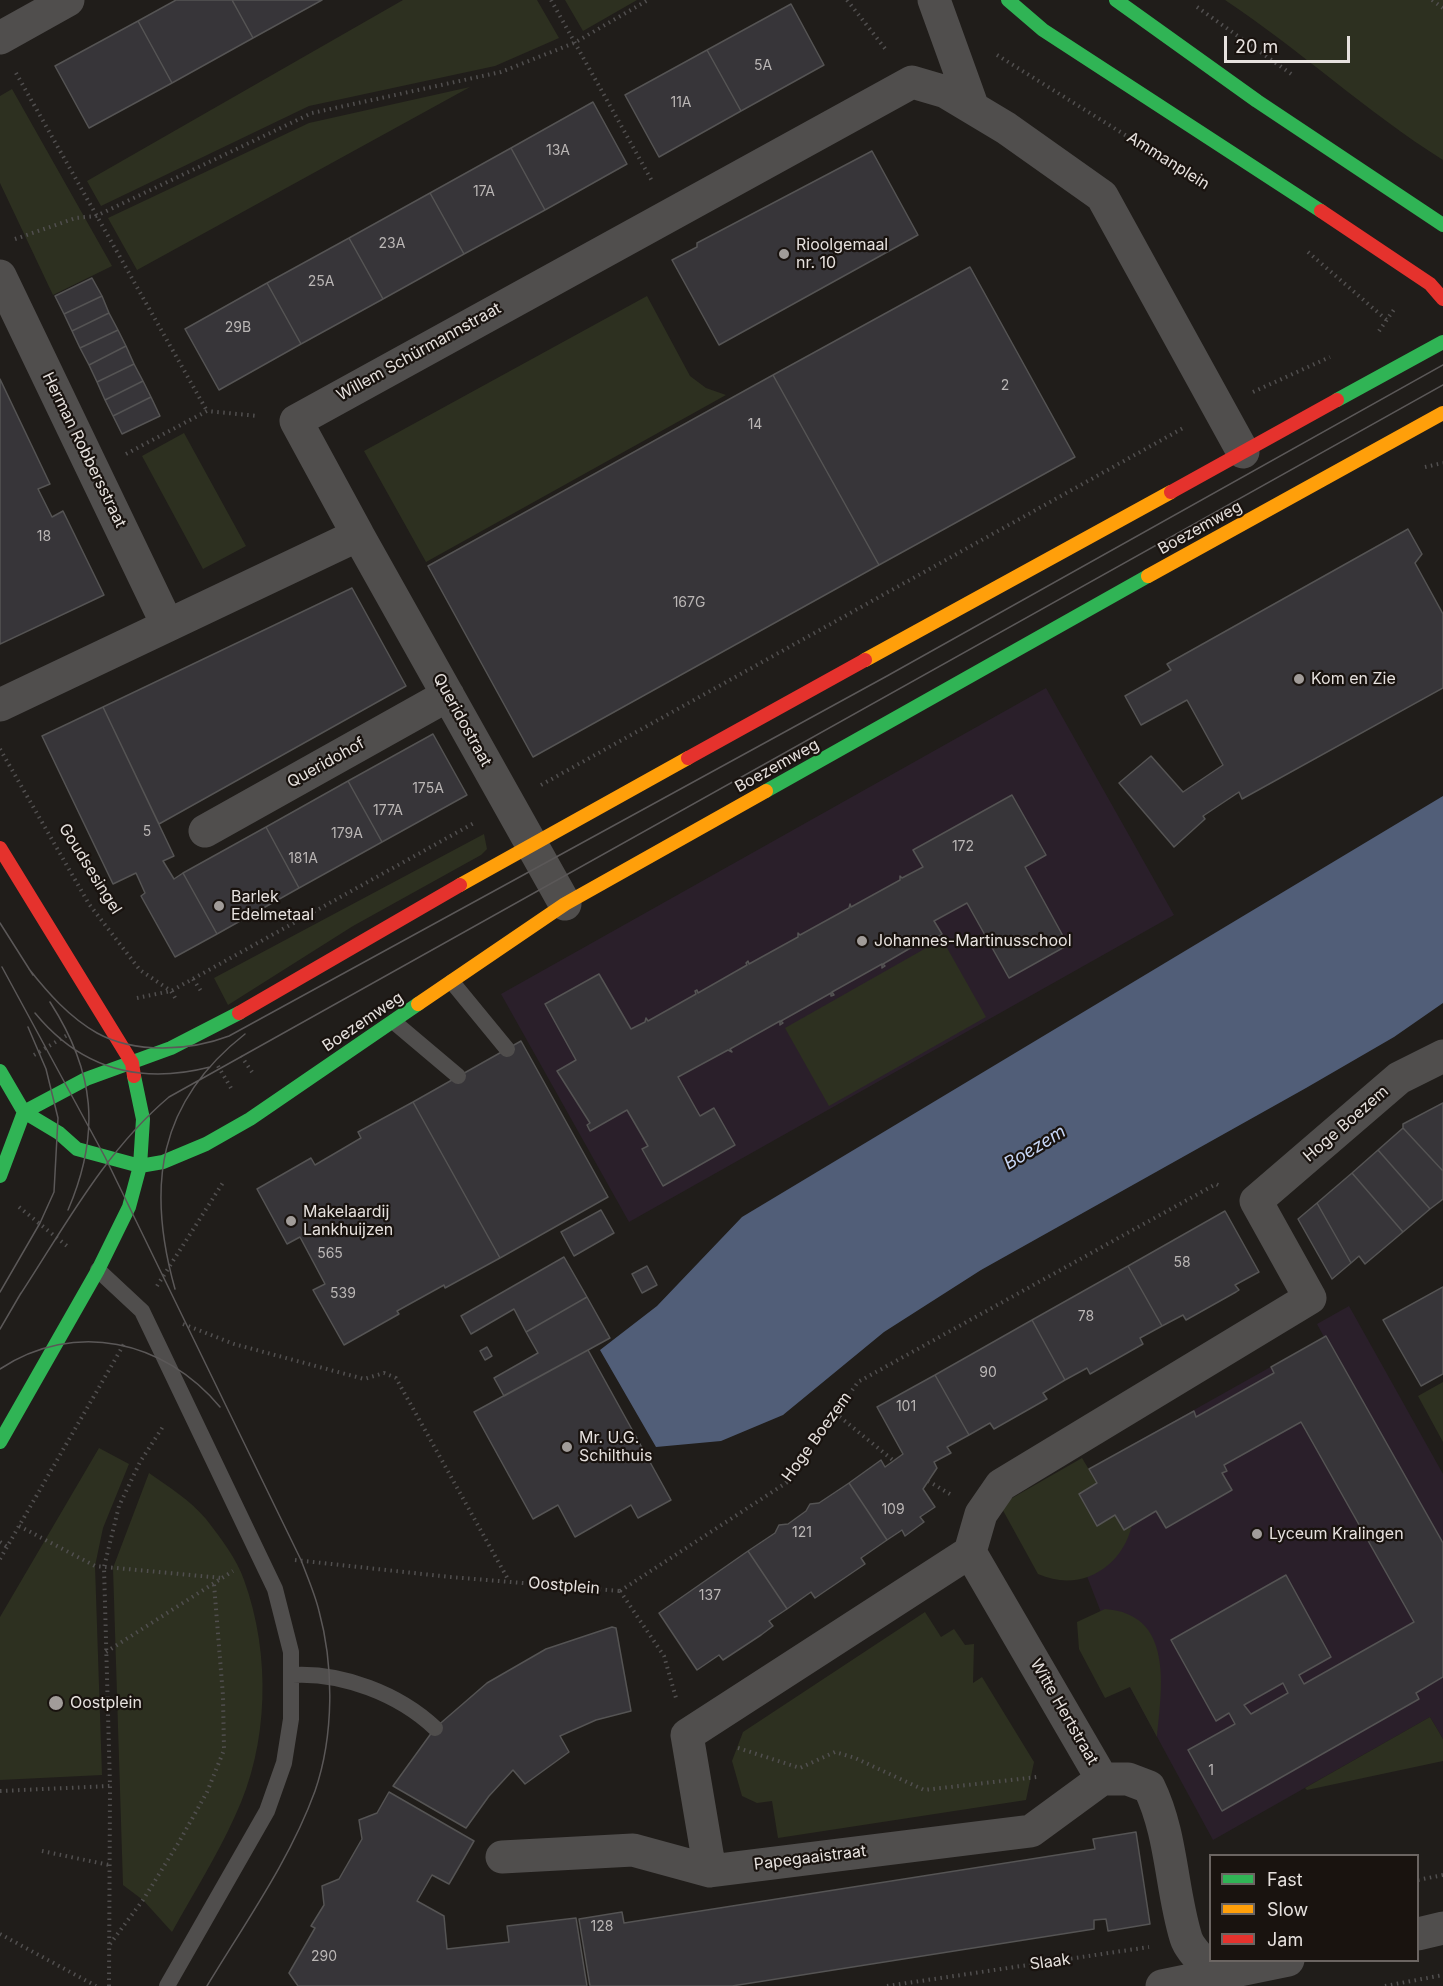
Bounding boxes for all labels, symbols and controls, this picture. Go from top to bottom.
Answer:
scale bar [1227,24,1353,62]
text: 20 m [1235,36,1278,57]
house number: 5A [754,58,772,74]
house number: 11A [670,95,692,111]
street label: Ammanplein [1123,128,1213,194]
house number: 13A [546,143,570,159]
house number: 17A [473,184,495,200]
place label: Rioolgemaal nr. 10 [796,235,888,273]
house number: 23A [379,236,405,252]
marker: Rioolgemaal nr. 10 [777,247,791,261]
house number: 25A [308,274,334,290]
street label: Willem Schürmannstraat [334,299,504,405]
house number: 29B [225,320,251,336]
street label: Herman Robbersstraat [38,369,130,531]
house number: 2 [1001,378,1009,394]
house number: 14 [748,417,762,433]
street label: Boezemweg [1155,497,1245,559]
house number: 18 [37,529,51,545]
house number: 167G [673,595,705,611]
place label: Kom en Zie [1311,669,1396,689]
street label: Queridostraat [429,670,495,770]
marker: Kom en Zie [1292,672,1306,686]
street label: Queridohof [284,734,368,792]
street label: Boezemweg [732,735,822,797]
house number: 175A [412,781,444,797]
house number: 177A [373,803,403,819]
street label: Goudsesingel [54,820,126,918]
house number: 5 [143,824,151,840]
house number: 179A [331,826,363,842]
house number: 172 [952,839,974,855]
house number: 181A [288,851,318,867]
place label: Barlek Edelmetaal [231,887,314,925]
marker: Barlek Edelmetaal [212,899,226,913]
place label: Johannes-Martinusschool [874,931,1072,951]
marker: Johannes-Martinusschool [855,934,869,948]
street label: Boezemweg [319,988,407,1056]
street label: Hoge Boezem [1300,1082,1392,1166]
water label: Boezem [1000,1121,1070,1175]
place label: Makelaardij Lankhuijzen [303,1202,393,1240]
marker: Makelaardij Lankhuijzen [284,1214,298,1228]
house number: 565 [317,1246,343,1262]
house number: 58 [1173,1255,1191,1271]
house number: 539 [330,1286,356,1302]
house number: 78 [1078,1309,1094,1325]
house number: 90 [979,1365,997,1381]
street label: Hoge Boezem [778,1388,856,1486]
house number: 101 [896,1399,916,1415]
place label: Mr. U.G. Schilthuis [579,1428,652,1466]
marker: Mr. U.G. Schilthuis [560,1440,574,1454]
house number: 109 [881,1502,905,1518]
place label: Lyceum Kralingen [1269,1524,1404,1544]
house number: 121 [792,1525,812,1541]
marker: Lyceum Kralingen [1250,1527,1264,1541]
street label: Oostplein [527,1573,601,1599]
house number: 137 [699,1588,721,1604]
street label: Witte Hertstraat [1026,1656,1102,1768]
place label: Oostplein [70,1693,142,1713]
marker: Oostplein [47,1694,65,1712]
house number: 1 [1208,1763,1214,1779]
street label: Papegaaistraat [753,1842,867,1874]
legend [1209,1854,1419,1962]
text: Fast [1267,1869,1303,1890]
text: Slow [1267,1899,1308,1920]
house number: 128 [591,1919,613,1935]
text: Jam [1267,1929,1303,1950]
house number: 290 [311,1949,337,1965]
street label: Slaak [1028,1950,1072,1974]

